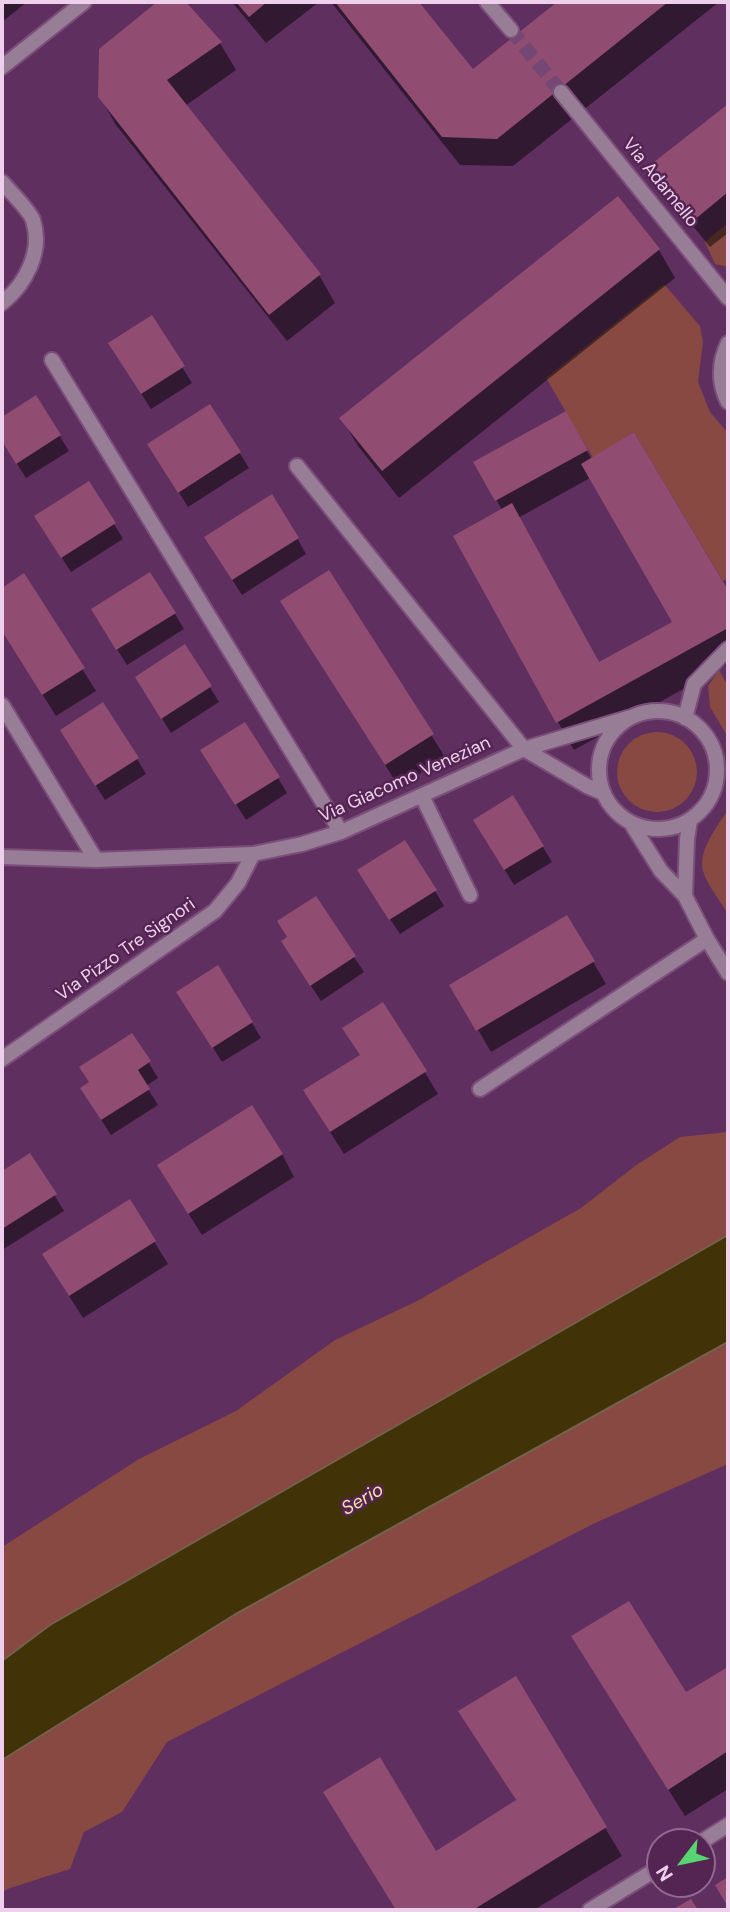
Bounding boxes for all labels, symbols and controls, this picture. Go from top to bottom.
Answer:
street label: Via Adamello [617,134,703,232]
street label: Via Giacomo Venezian [316,732,494,828]
street label: Via Pizzo Tre Signori [52,894,200,1006]
water label: Serio [338,1479,388,1521]
north arrow [646,1828,716,1898]
text: N [650,1861,679,1886]

